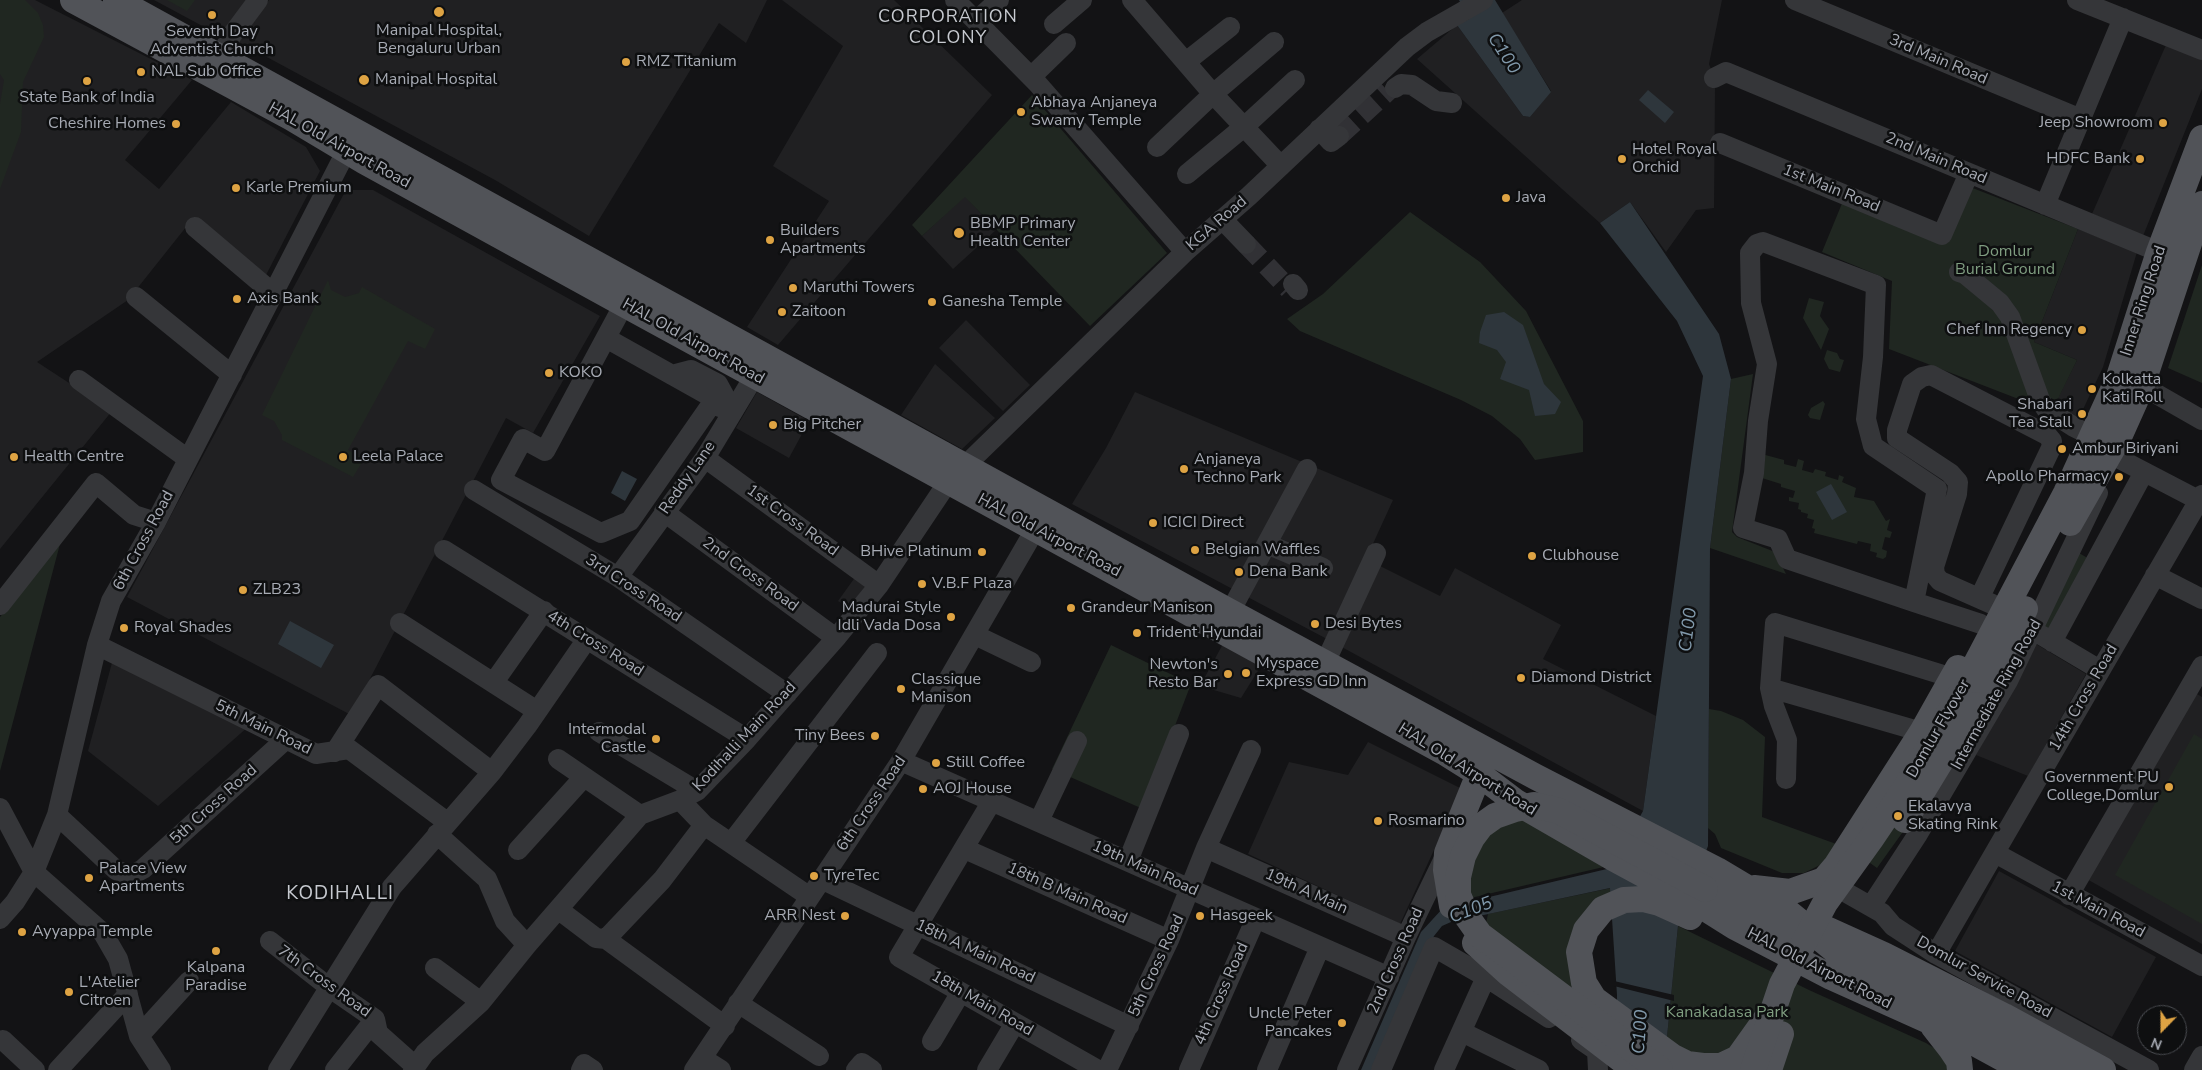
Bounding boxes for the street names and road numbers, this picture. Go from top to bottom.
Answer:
street label: 3rd Main Road [1886,31,1990,89]
street label: HAL Old Airport Road [265,99,413,193]
street label: 2nd Main Road [1882,129,1990,189]
street label: 1st Main Road [1780,161,1882,217]
street label: KGA Road [1183,192,1251,256]
street label: Inner Ring Road [2117,243,2171,359]
street label: HAL Old Airport Road [619,295,767,389]
street label: Reddy Lane [656,438,720,518]
street label: 1st Cross Road [742,481,842,561]
street label: 6th Cross Road [110,488,178,594]
street label: HAL Old Airport Road [974,490,1124,582]
street label: 2nd Cross Road [698,534,802,616]
street label: 3rd Cross Road [581,551,685,627]
street label: 4th Cross Road [543,607,647,681]
street label: Intermediate Ring Road [1948,616,2046,774]
street label: 14th Cross Road [2046,641,2122,755]
street label: Domlur Flyover [1903,676,1975,782]
street label: Kodihalli Main Road [689,678,801,796]
street label: 5th Main Road [212,696,314,760]
street label: HAL Old Airport Road [1394,720,1540,820]
street label: 6th Cross Road [833,753,911,855]
street label: 5th Cross Road [167,761,261,849]
street label: 19th Main Road [1089,837,1201,901]
street label: 18th B Main Road [1004,859,1130,929]
street label: 19th A Main [1262,865,1350,919]
street label: 1st Main Road [2048,877,2148,943]
street label: 2nd Cross Road [1364,905,1428,1017]
street label: 5th Cross Road [1125,912,1189,1020]
street label: 18th A Main Road [912,916,1038,988]
street label: HAL Old Airport Road [1744,924,1894,1014]
street label: Domlur Service Road [1913,933,2055,1023]
street label: 4th Cross Road [1191,940,1253,1048]
street label: 7th Cross Road [274,942,374,1022]
street label: 18th Main Road [928,967,1036,1041]

